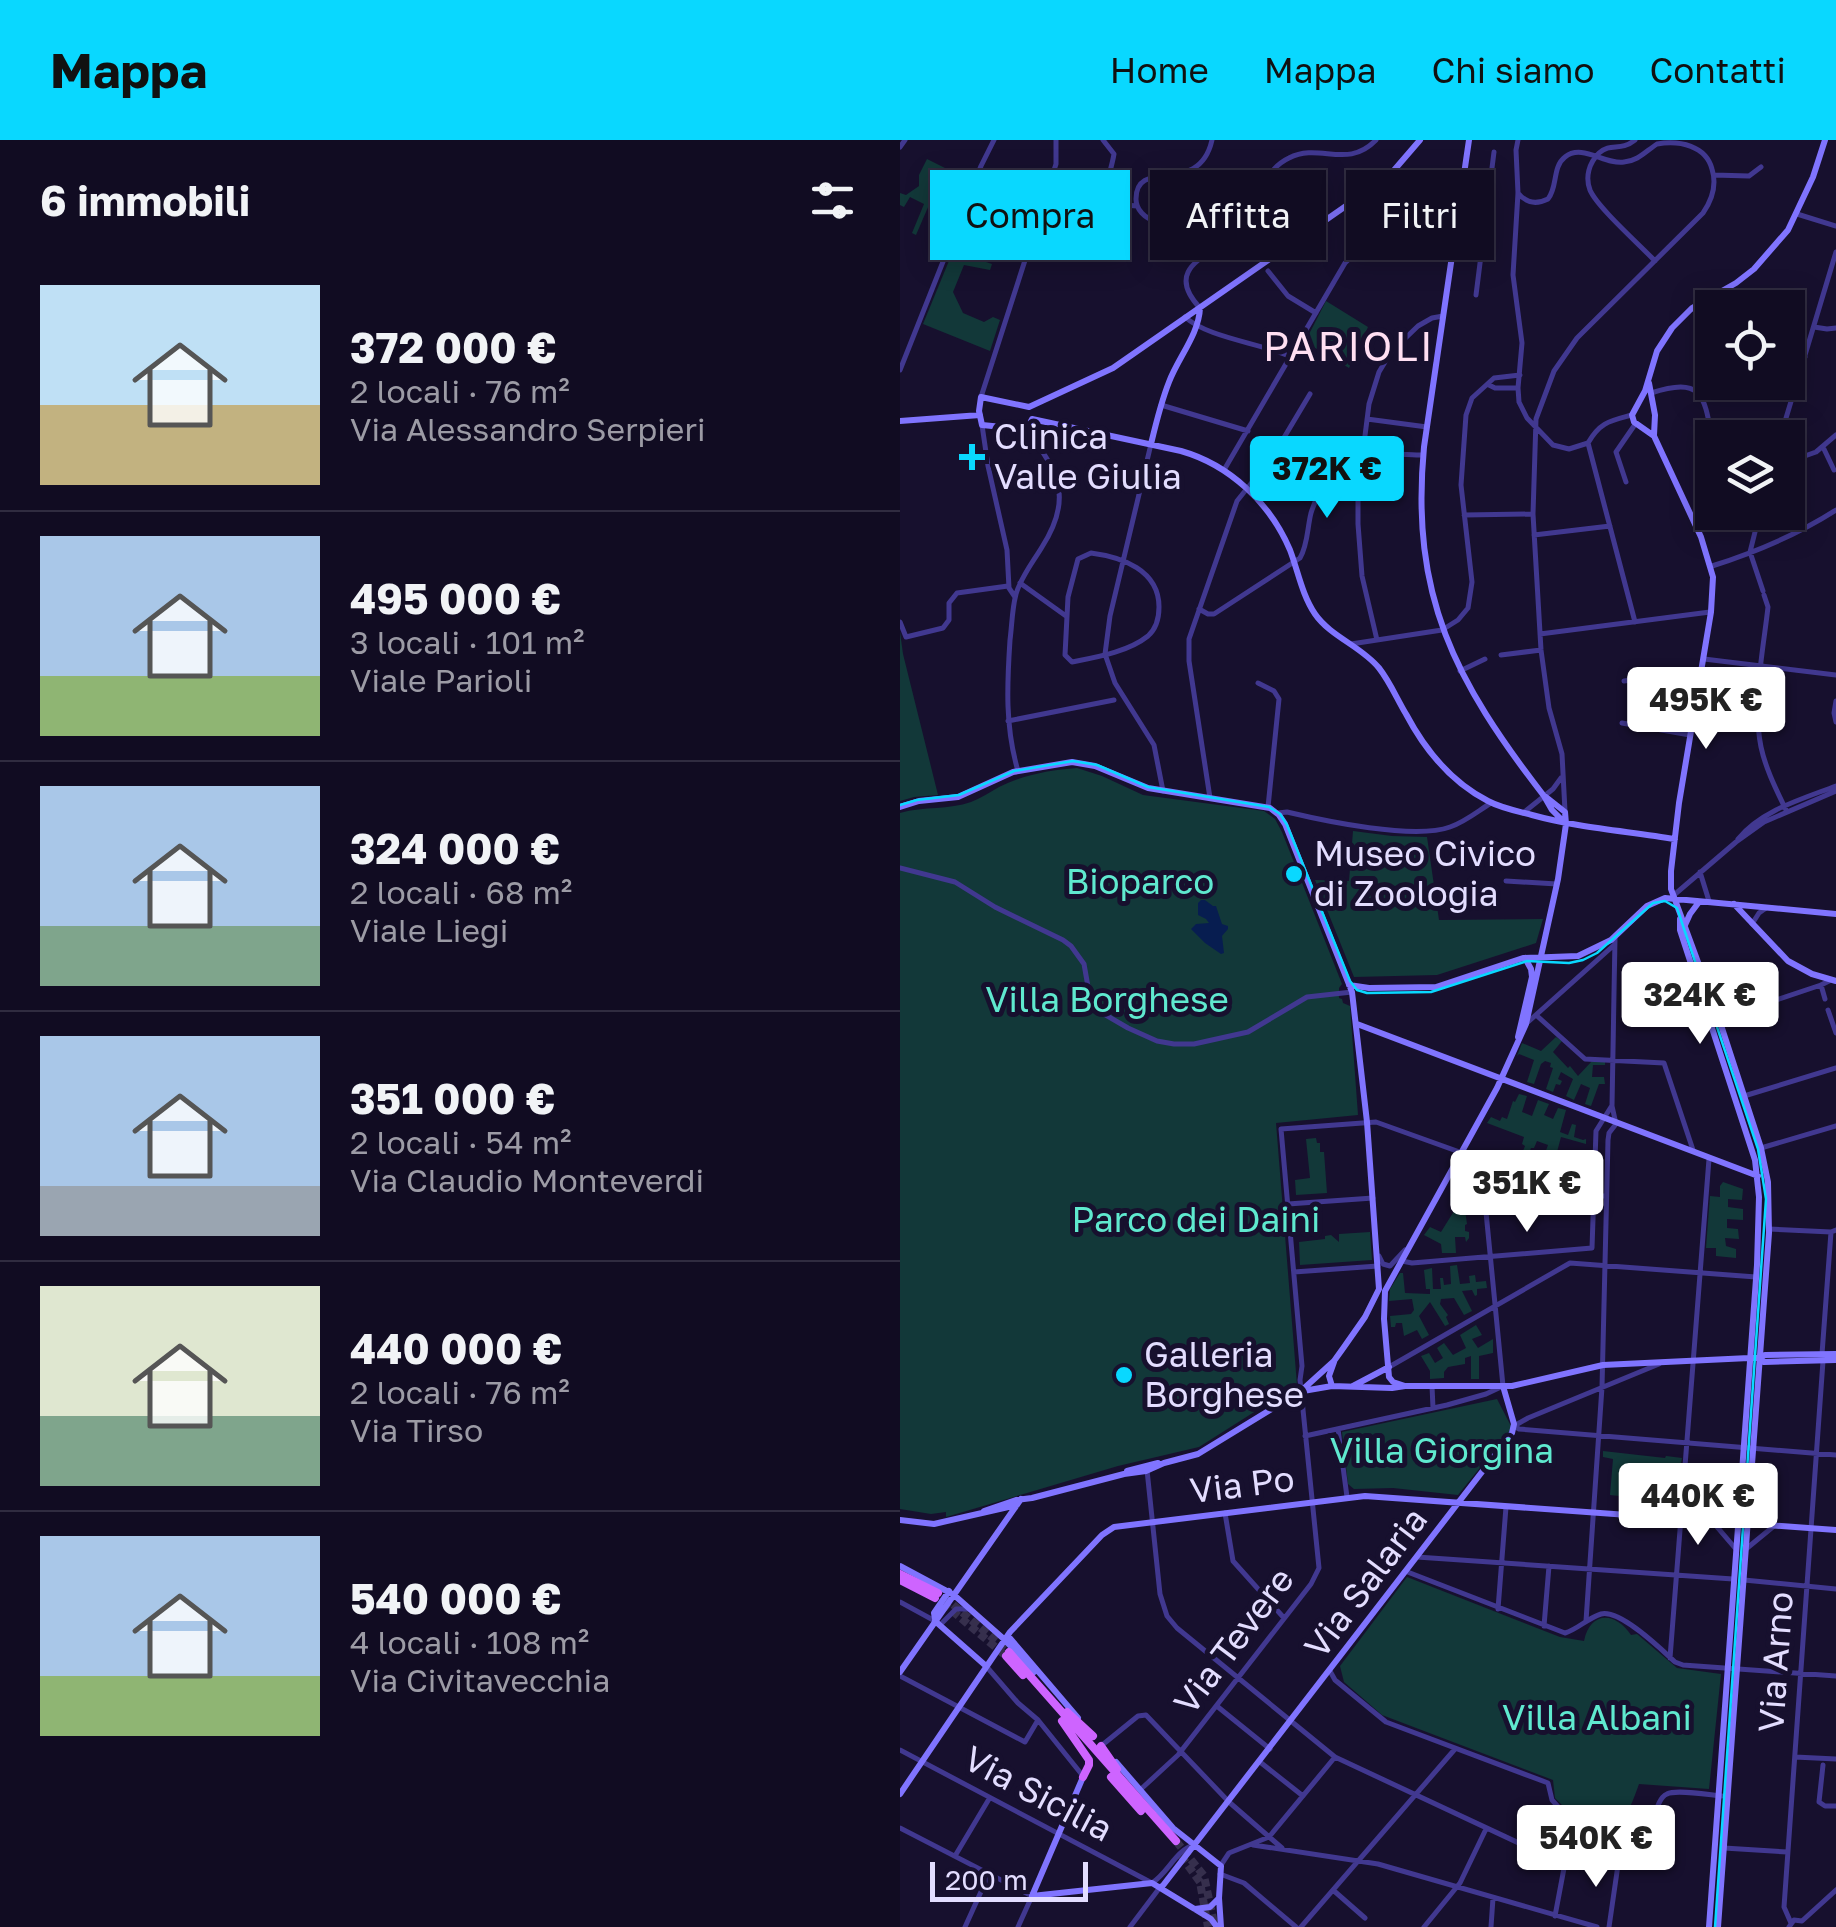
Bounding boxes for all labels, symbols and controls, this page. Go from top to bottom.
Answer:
text: Mappa [50,41,207,99]
text: Home [1110,49,1209,91]
text: Mappa [1264,49,1376,91]
text: Chi siamo [1431,49,1595,91]
text: Contatti [1650,49,1786,91]
chip: Compra [930,170,1130,260]
chip: Affitta [1150,170,1326,260]
chip: Filtri [1346,170,1494,260]
icon: filters [805,173,860,228]
text: 6 immobili [40,175,250,225]
map controls [1695,290,1805,530]
button: locate [1695,290,1805,400]
text: 372 000 € [350,322,557,372]
district label: PARIOLI [1263,322,1435,370]
icon: home [120,325,240,445]
text: 2 locali · 76 m² [350,372,570,410]
text: Via Alessandro Serpieri [350,410,706,448]
place label: Clinica Valle Giulia [994,415,1182,497]
button: layers [1695,420,1805,530]
pin: 372K € [1246,436,1408,521]
marker: Clinica Valle Giulia [959,444,985,470]
text: 372K € [1272,449,1382,487]
text: 495 000 € [350,573,561,623]
icon: home [120,576,240,696]
text: 3 locali · 101 m² [350,623,585,661]
text: Viale Parioli [350,661,532,699]
pin: 495K € [1625,667,1787,752]
text: 495K € [1649,680,1763,718]
text: 324 000 € [350,823,560,873]
icon: home [120,826,240,946]
place label: Museo Civico di Zoologia [1314,832,1536,914]
park label: Bioparco [1066,860,1214,902]
marker: Museo Civico di Zoologia [1283,863,1305,885]
text: 2 locali · 68 m² [350,873,572,911]
text: Viale Liegi [350,911,508,949]
pin: 324K € [1619,962,1781,1047]
text: 324K € [1644,975,1756,1013]
park label: Villa Borghese [985,978,1229,1020]
text: 351 000 € [350,1073,555,1123]
icon: home [120,1076,240,1196]
text: 2 locali · 54 m² [350,1123,572,1161]
pin: 351K € [1446,1150,1608,1235]
text: Via Claudio Monteverdi [350,1161,704,1199]
text: 351K € [1472,1163,1582,1201]
park label: Parco dei Daini [1072,1198,1321,1240]
text: 440 000 € [350,1323,562,1373]
icon: home [120,1326,240,1446]
place label: Galleria Borghese [1144,1333,1304,1415]
marker: Galleria Borghese [1113,1364,1135,1386]
text: 2 locali · 76 m² [350,1373,570,1411]
text: Via Tirso [350,1411,483,1449]
park label: Villa Giorgina [1330,1429,1554,1471]
street label: Via Po [1187,1457,1297,1511]
pin: 440K € [1617,1463,1779,1548]
text: 440K € [1641,1476,1755,1514]
street label: Via Salaria [1295,1499,1435,1666]
street label: Via Tevere [1165,1559,1302,1722]
text: 540 000 € [350,1573,562,1623]
icon: home [120,1576,240,1696]
street label: Via Arno [1749,1590,1801,1734]
text: 4 locali · 108 m² [350,1623,589,1661]
text: Via Civitavecchia [350,1661,610,1699]
park label: Villa Albani [1502,1696,1692,1738]
street label: Via Sicilia [957,1737,1120,1850]
pin: 540K € [1515,1805,1677,1890]
text: 540K € [1539,1818,1653,1856]
scale bar [930,1857,1088,1902]
text: 200 m [945,1863,1028,1896]

